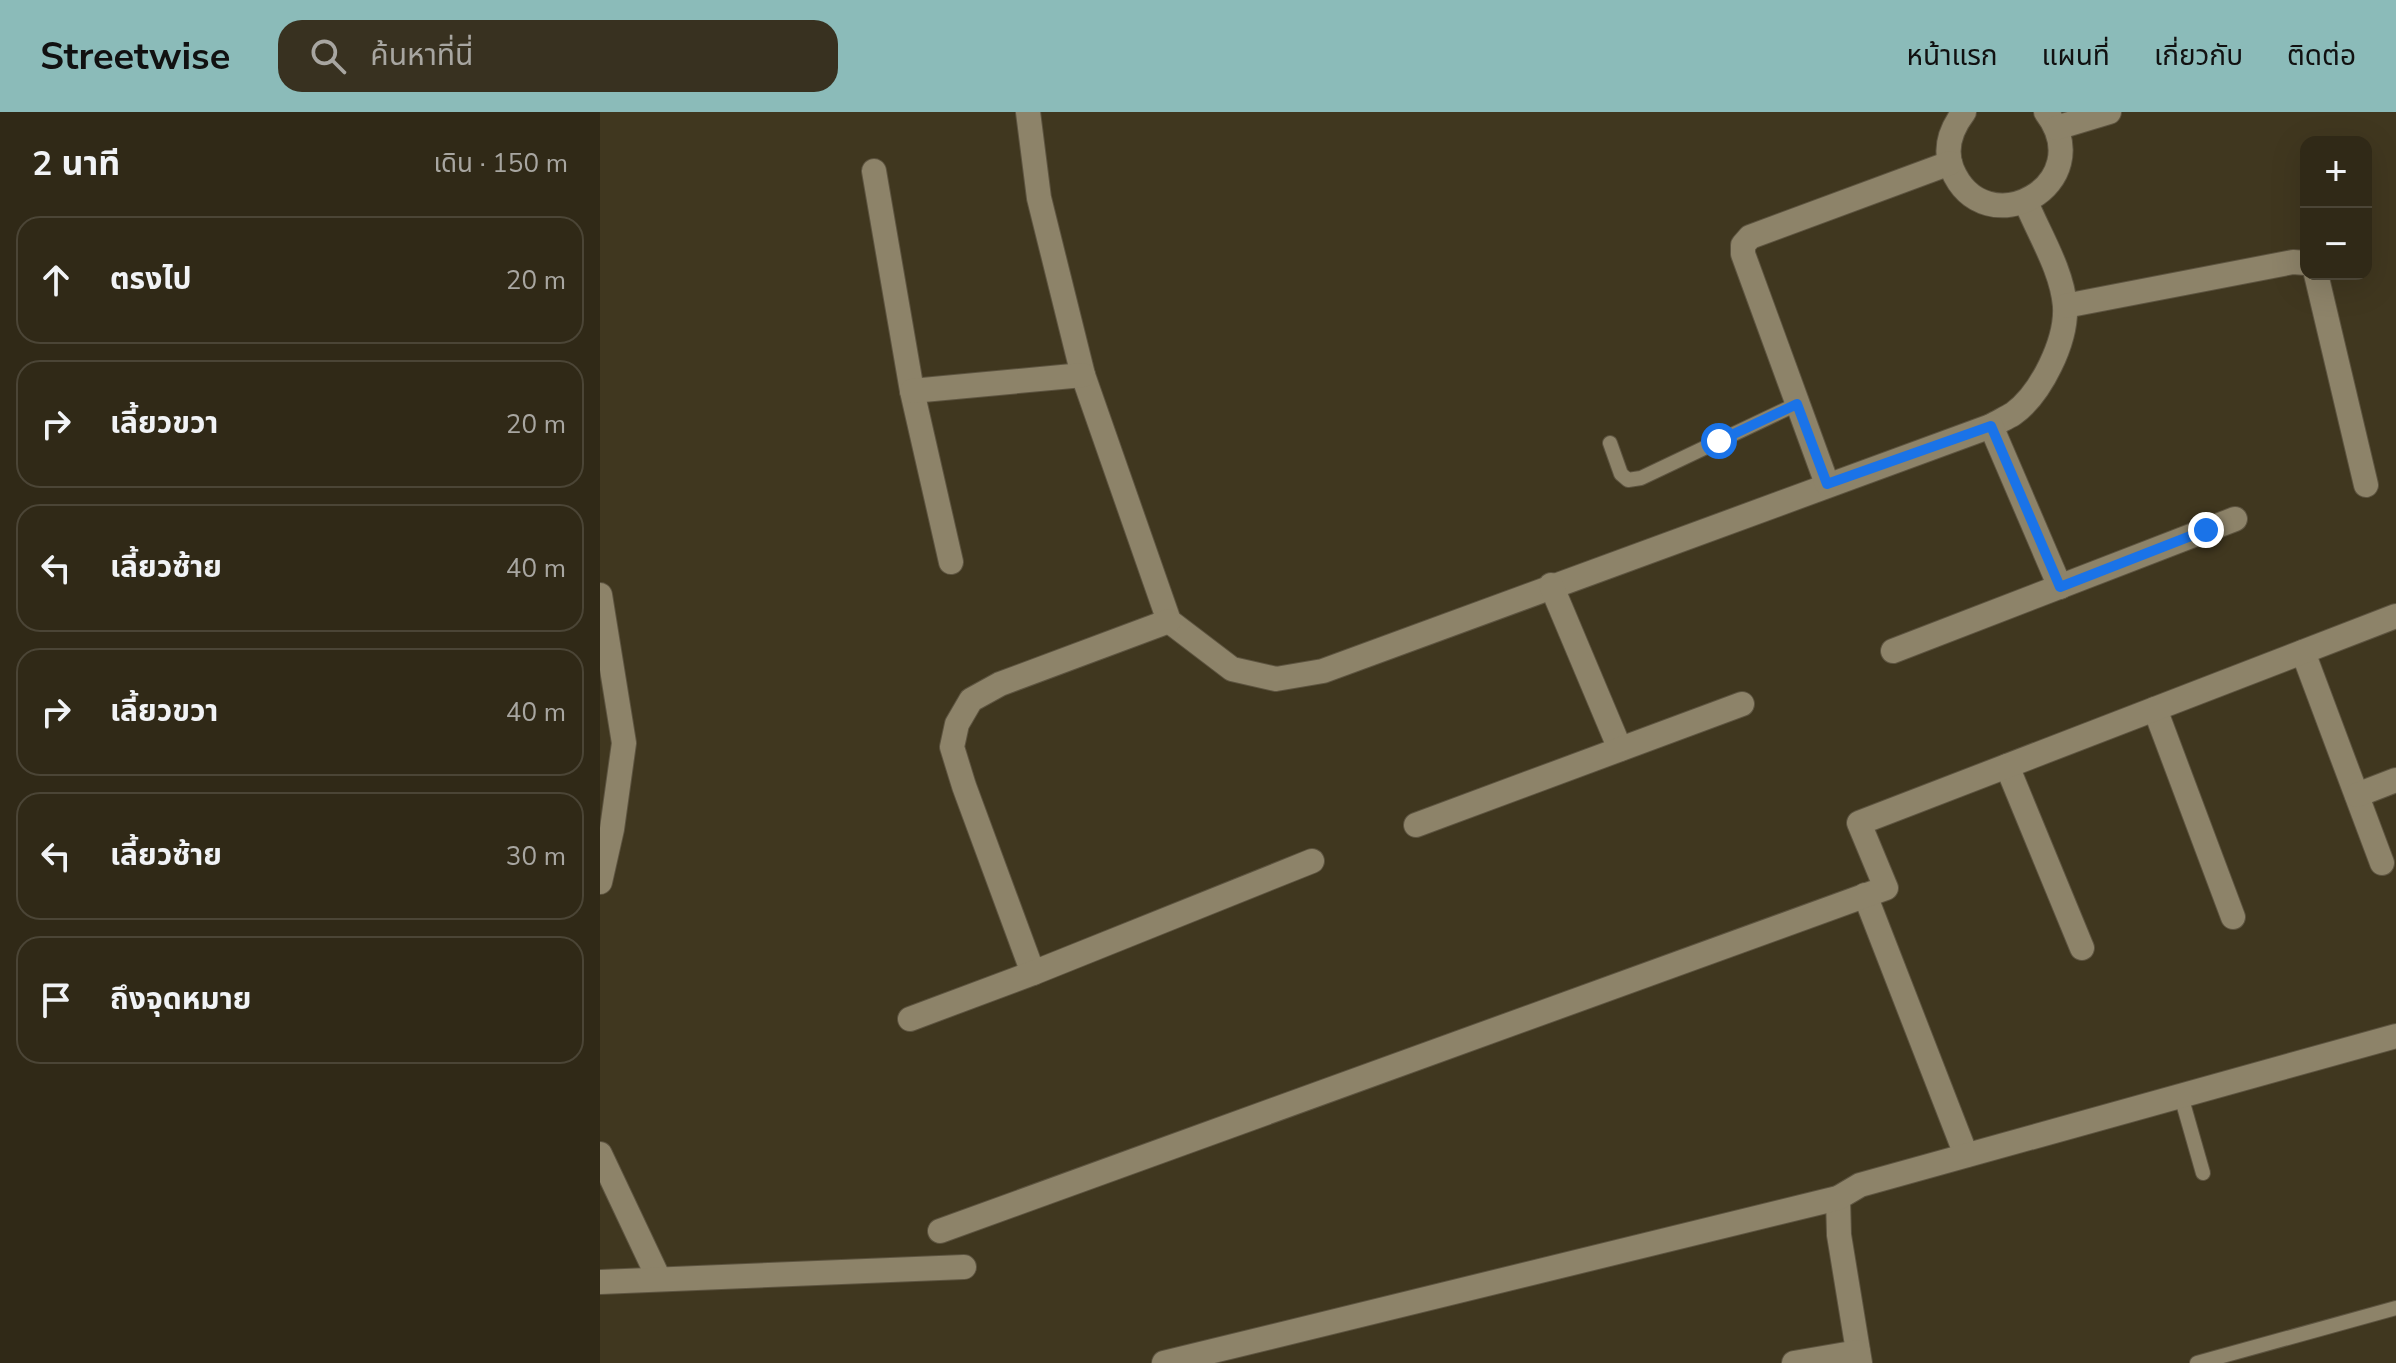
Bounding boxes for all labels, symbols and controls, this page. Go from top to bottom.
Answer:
search box [278,20,838,92]
text: Streetwise [40,31,230,82]
icon: search [306,34,350,78]
text: ค้นหาที่นี่ [370,35,474,76]
text: หน้าแรก [1907,37,1998,75]
text: แผนที่ [2042,37,2110,75]
text: เกี่ยวกับ [2154,37,2243,75]
text: ติดต่อ [2287,37,2356,75]
map controls [2300,136,2372,280]
button: + [2300,136,2372,208]
text: 2 นาที [32,141,120,187]
text: เดิน · 150 m [434,146,568,181]
button: − [2300,208,2372,280]
icon: ahead [34,258,78,302]
text: ตรงไป [110,259,192,300]
text: 20 m [506,263,566,298]
icon: right [34,402,78,446]
text: เลี้ยวขวา [110,403,218,444]
text: 20 m [506,407,566,442]
route start [1701,423,1737,459]
route end [2188,512,2224,548]
icon: left [34,546,78,590]
text: เลี้ยวซ้าย [110,547,222,588]
text: 40 m [506,551,566,586]
icon: right [34,690,78,734]
text: เลี้ยวขวา [110,691,218,732]
text: 40 m [506,695,566,730]
icon: left [34,834,78,878]
text: เลี้ยวซ้าย [110,835,222,876]
text: 30 m [506,839,566,874]
icon: arrive [34,978,78,1022]
text: ถึงจุดหมาย [110,979,251,1020]

